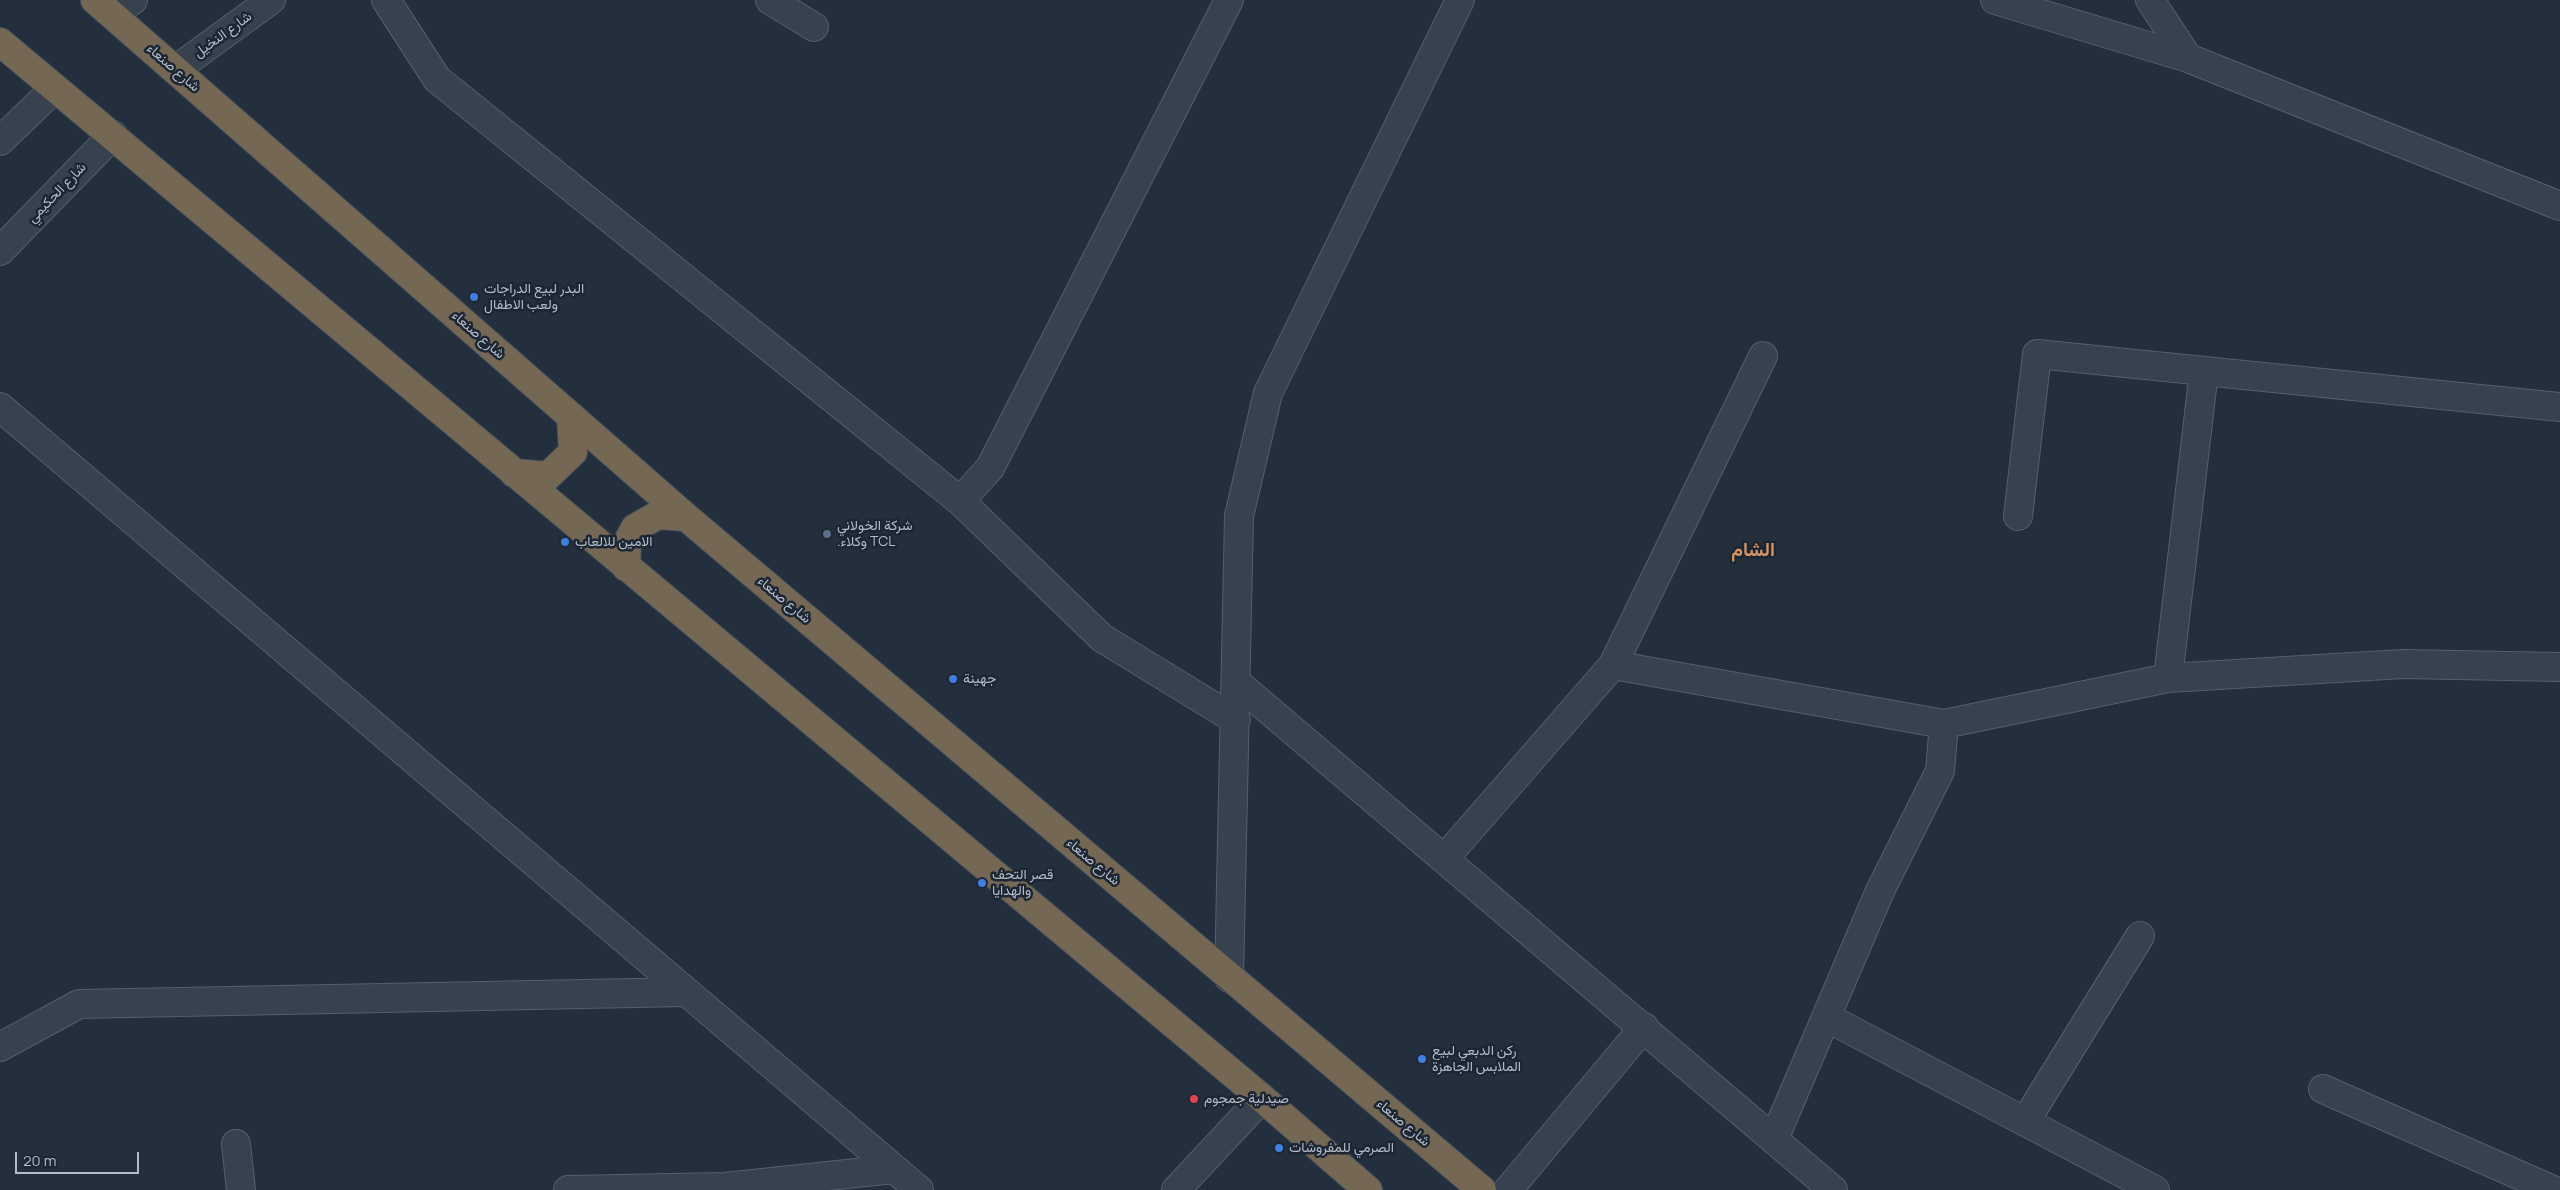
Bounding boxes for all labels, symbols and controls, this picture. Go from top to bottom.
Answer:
street label: شارع النخيل [191,8,255,62]
street label: شارع صنعاء [143,40,203,96]
street label: شارع الحكيمي [24,159,90,227]
place label: البدر لبيع الدراجات ولعب الاطفال [484,281,584,314]
marker: البدر لبيع الدراجات ولعب الاطفال [468,291,480,303]
street label: شارع صنعاء [448,307,508,363]
place label: شركة الخولاني .وكلاء TCL [837,518,913,550]
marker: شركة الخولاني .وكلاء TCL [821,528,833,540]
place label: الامين للالعاب [575,534,653,550]
marker: الامين للالعاب [559,536,571,548]
district label: الشام [1731,540,1775,562]
street label: شارع صنعاء [754,573,814,627]
place label: جهينة [963,671,996,687]
marker: جهينة [947,673,959,685]
street label: شارع صنعاء [1063,835,1123,889]
place label: قصر التحف والهدايا [992,867,1053,900]
marker: قصر التحف والهدايا [976,877,988,889]
place label: ركن الدبعي لبيع الملابس الجاهزة [1432,1043,1521,1076]
marker: ركن الدبعي لبيع الملابس الجاهزة [1416,1053,1428,1065]
place label: صيدلية جمجوم [1204,1091,1289,1107]
marker: صيدلية جمجوم [1188,1093,1200,1105]
street label: شارع صنعاء [1373,1096,1433,1150]
place label: الصرمي للمفروشات [1289,1140,1394,1156]
scale bar [18,1142,141,1174]
marker: الصرمي للمفروشات [1273,1142,1285,1154]
text: 20 m [23,1150,56,1171]

